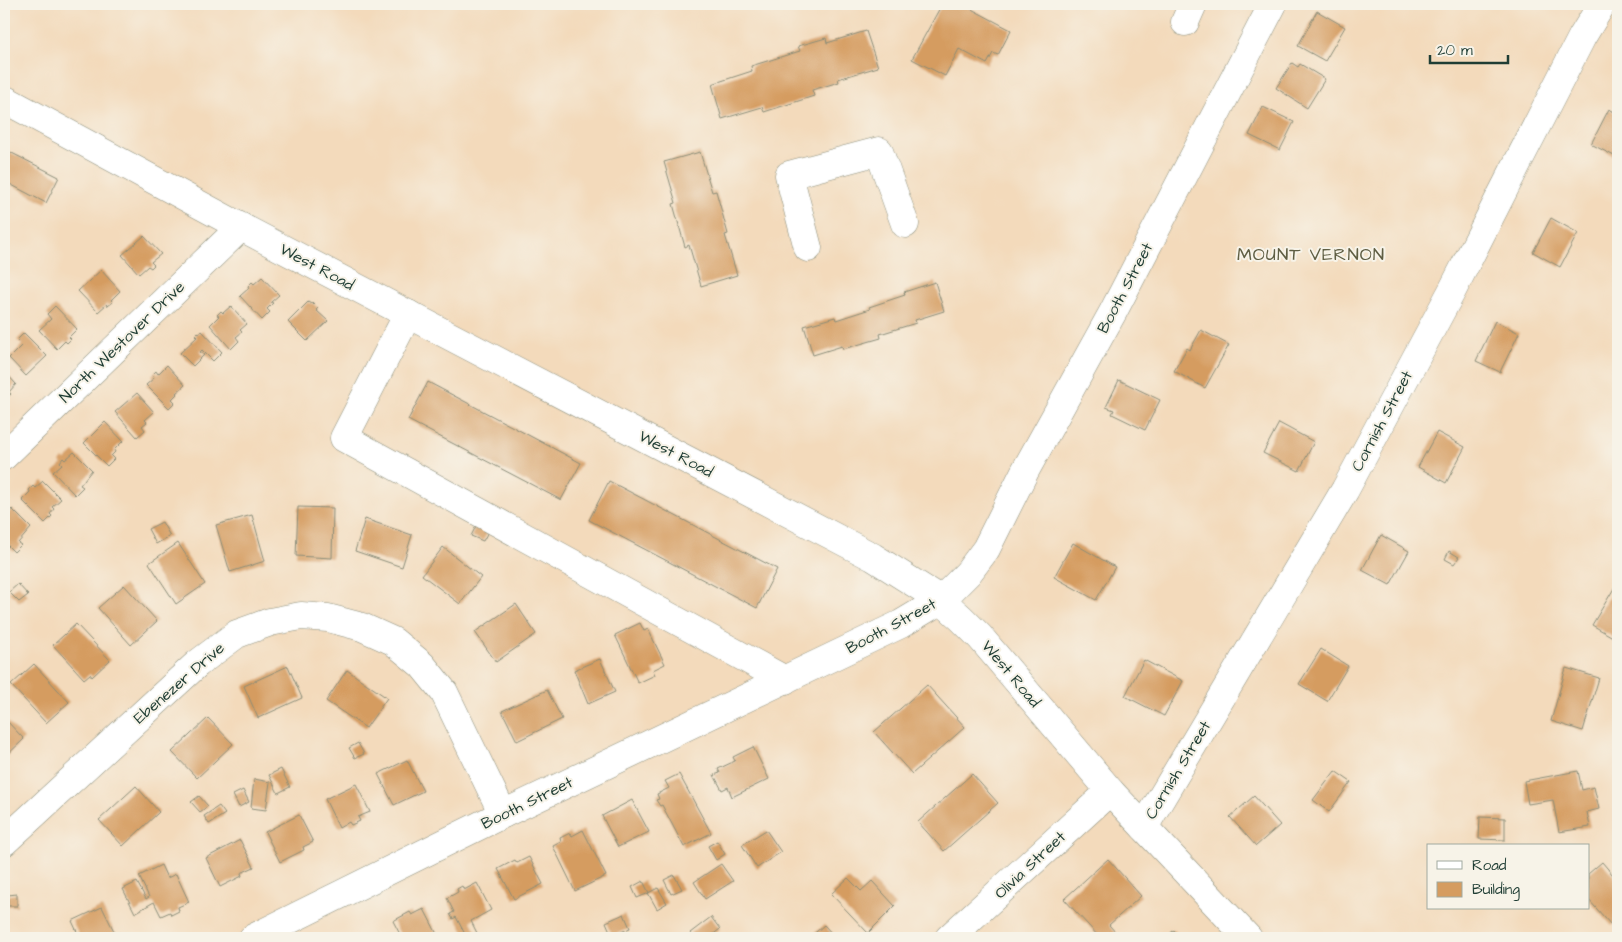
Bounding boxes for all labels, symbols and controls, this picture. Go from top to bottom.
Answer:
scale bar [1430,32,1507,64]
text: 20 m [1437,40,1473,61]
street label: West Road [276,238,358,296]
street label: Booth Street [1092,238,1158,337]
district label: MOUNT VERNON [1237,242,1385,267]
street label: North Westover Drive [54,276,190,408]
street label: Cornish Street [1346,366,1418,475]
street label: West Road [635,425,717,483]
street label: Booth Street [842,593,941,659]
street label: West Road [976,636,1046,712]
street label: Ebenezer Drive [129,637,230,729]
street label: Cornish Street [1140,716,1216,823]
street label: Booth Street [477,771,577,835]
street label: Olivia Street [989,826,1071,904]
legend [1427,844,1590,910]
text: Road [1472,855,1507,876]
text: Building [1472,879,1520,901]

